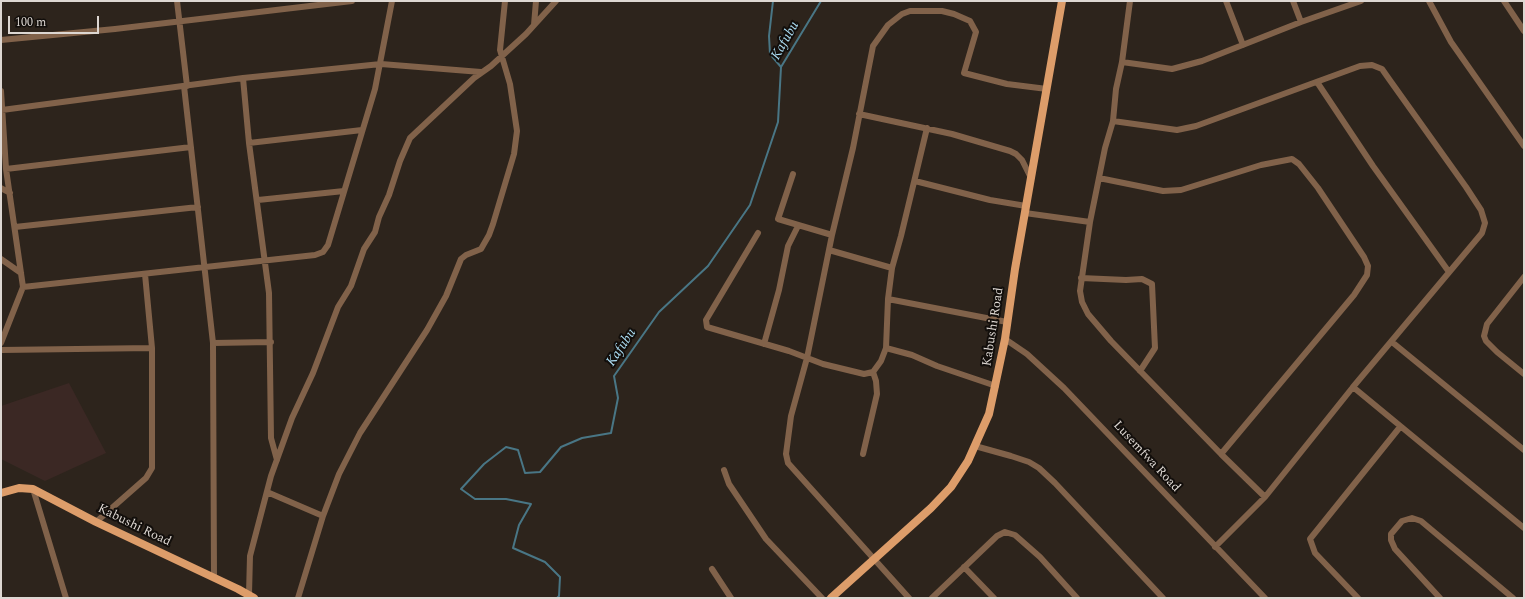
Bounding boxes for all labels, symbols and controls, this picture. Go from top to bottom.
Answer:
scale bar [10,8,101,34]
text: 100 m [15,13,46,32]
water label: Kafubu [768,19,804,63]
street label: Kabushi Road [980,286,1008,368]
water label: Kafubu [603,326,641,370]
street label: Lusemfwa Road [1109,418,1183,496]
street label: Kabushi Road [95,502,173,550]

